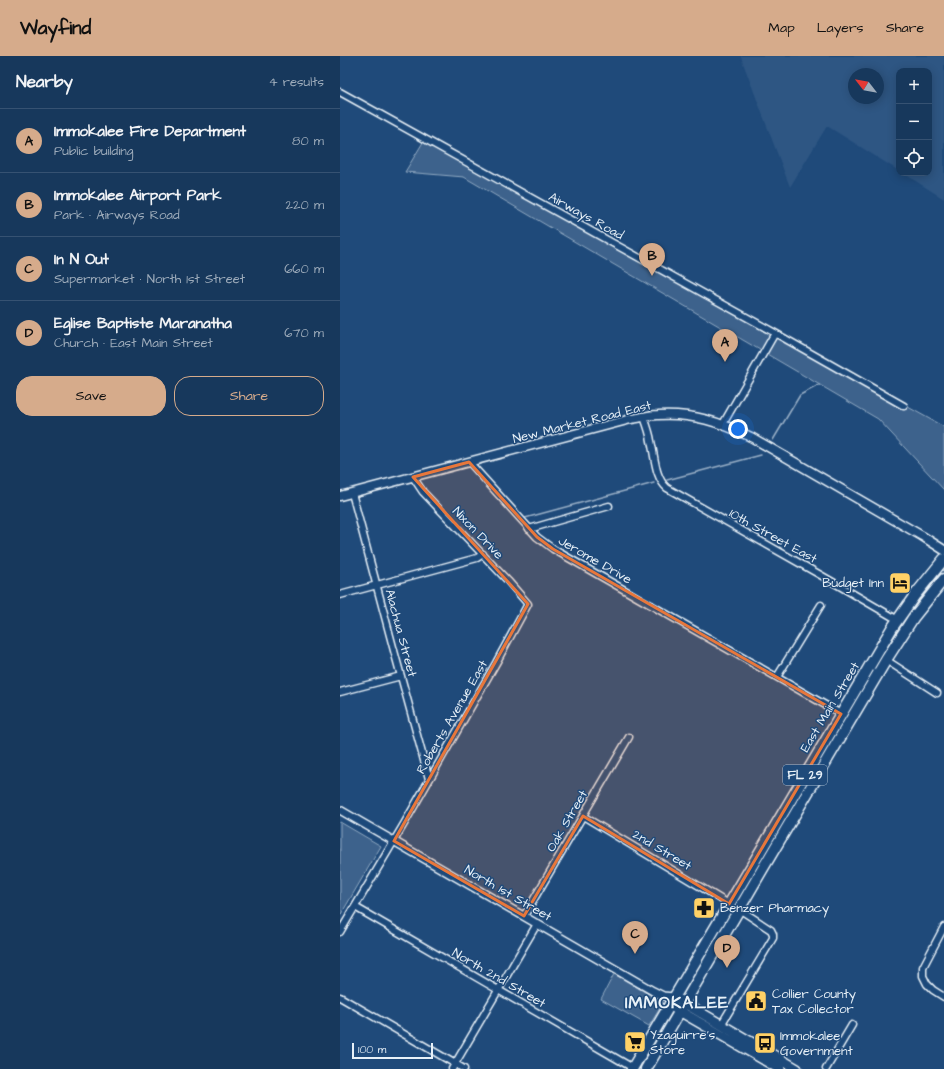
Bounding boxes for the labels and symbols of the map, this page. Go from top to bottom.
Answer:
north arrow [848,68,884,104]
street label: Airways Road [545,188,627,245]
pin: B [639,243,665,276]
pin: A [712,329,738,362]
street label: New Market Road East [511,396,654,448]
your location [728,419,748,439]
street label: Nixon Drive [448,503,508,563]
street label: 10th Street East [726,504,821,568]
street label: Jerome Drive [555,532,635,588]
hotel icon: Budget Inn [887,570,913,596]
place label: Budget Inn [822,574,884,593]
street label: Alachua Street [381,587,422,680]
street label: Roberts Avenue East [412,656,492,777]
street label: East Main Street [796,658,864,756]
road number: FL 29 [783,765,827,785]
street label: Oak Street [542,786,592,855]
street label: 2nd Street [629,825,696,875]
street label: North 1st Street [461,861,556,926]
pharmacy icon: Benzer Pharmacy [691,895,717,921]
place label: Benzer Pharmacy [720,899,829,918]
pin: C [622,921,648,954]
pin: D [714,935,740,968]
street label: North 2nd Street [449,944,550,1013]
place label: Collier County Tax Collector [772,985,856,1018]
public building icon: Collier County Tax Collector [743,988,769,1014]
district label: IMMOKALEE [625,991,729,1015]
place label: Yzaguirre's Store [650,1026,716,1059]
place label: Immokalee Government [780,1027,853,1060]
supermarket icon: Yzaguirre's Store [622,1029,648,1055]
bus stop icon: Immokalee Government [752,1030,778,1056]
scale bar [352,1041,433,1060]

